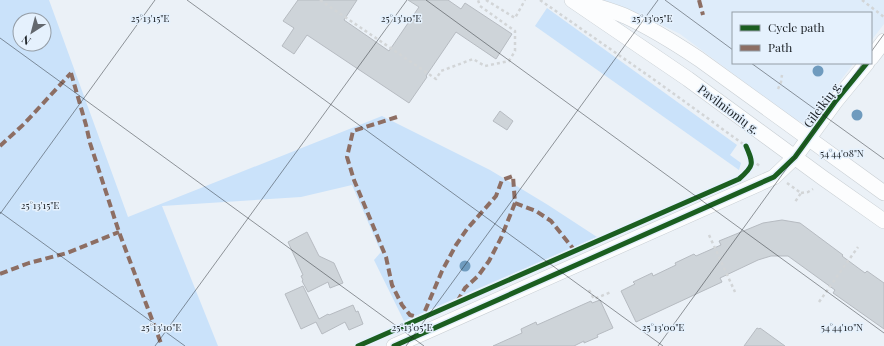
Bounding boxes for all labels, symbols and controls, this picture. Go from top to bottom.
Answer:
text: 25°13'15"E [131,11,169,25]
text: 25°13'10"E [381,11,421,25]
text: 25°13'05"E [632,11,673,25]
north arrow [12,12,52,52]
legend [732,12,872,64]
text: Cycle path [768,19,825,35]
text: N [18,32,33,49]
text: Path [768,39,792,55]
street label: Gileikių g. [799,78,845,130]
street label: Pavilnionių g. [695,81,763,137]
text: 54°44'08"N [820,146,864,160]
text: 25°13'15"E [21,198,59,212]
text: 25°13'10"E [141,320,181,334]
text: 25°13'05"E [392,320,433,334]
text: 25°13'00"E [642,320,684,334]
text: 54°44'10"N [821,320,863,334]

